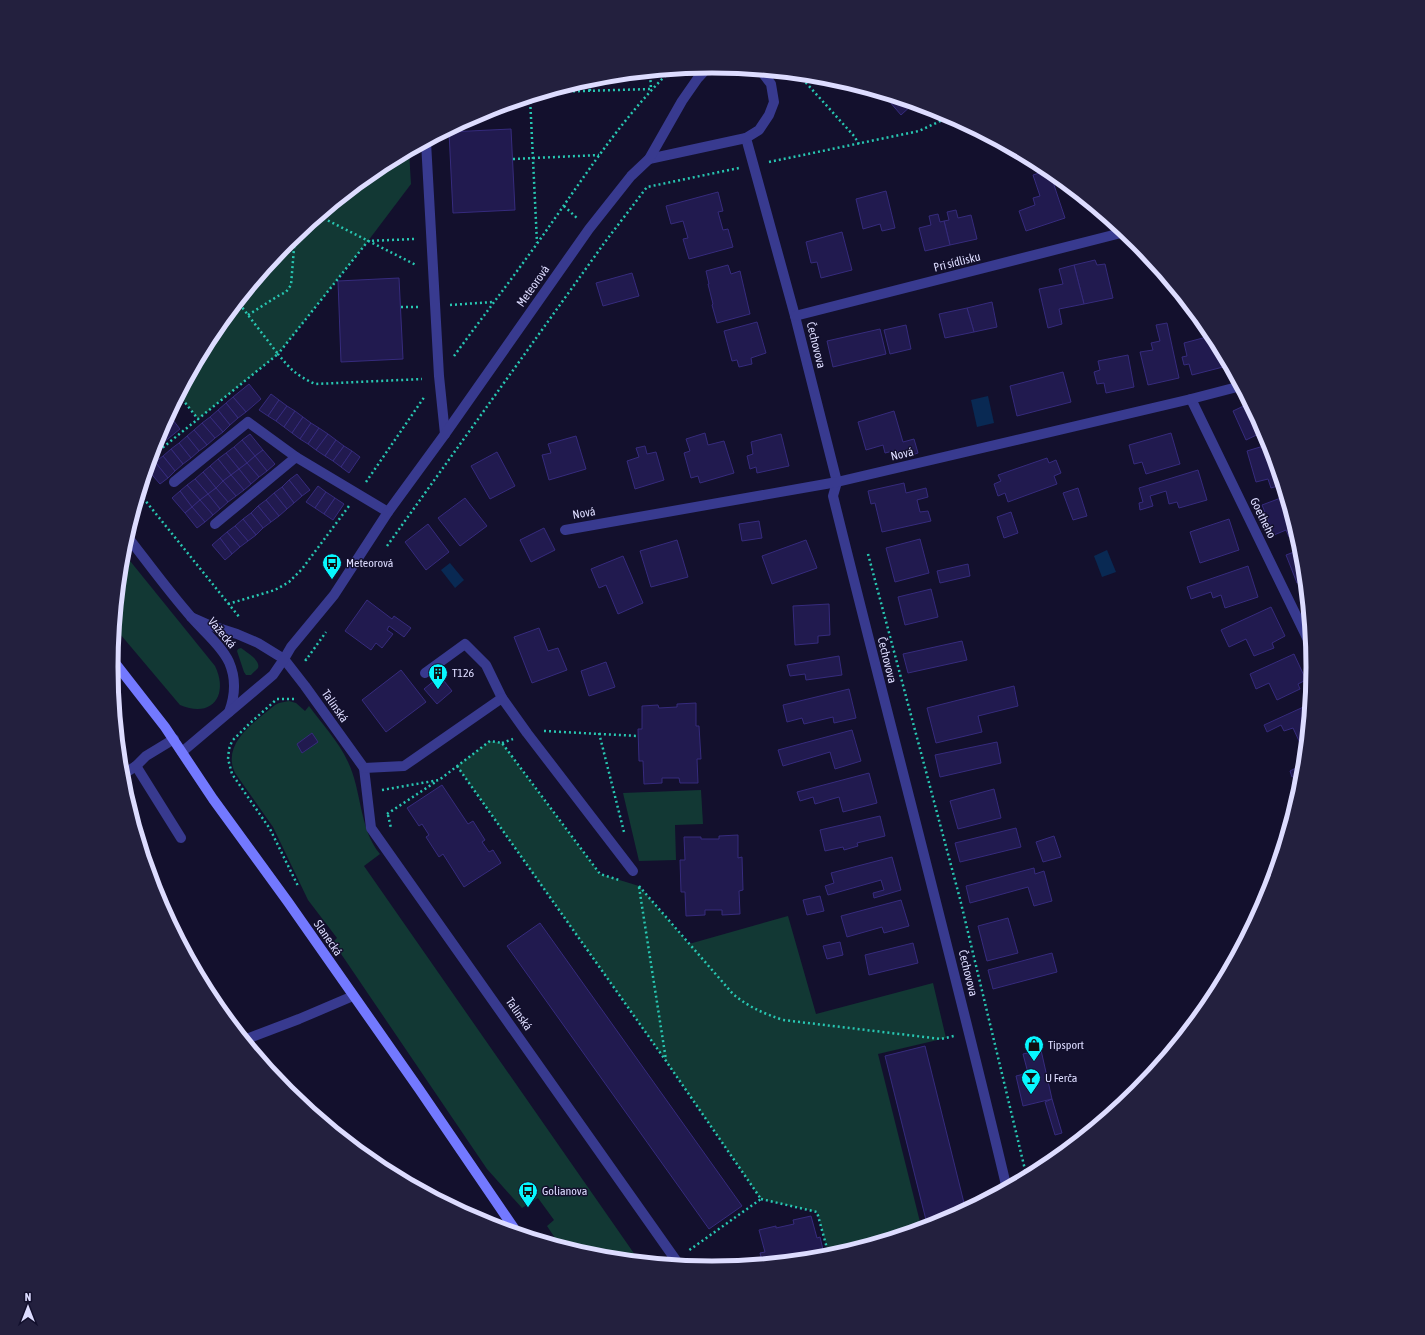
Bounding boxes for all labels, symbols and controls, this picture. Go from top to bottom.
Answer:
street label: Pri sídlisku [932,249,982,275]
street label: Meteorová [514,263,552,309]
street label: Čechovova [803,320,829,370]
street label: Nová [889,445,915,463]
street label: Goetheho [1247,495,1279,541]
street label: Nová [571,504,597,522]
bus stop icon: Meteorová [321,552,343,580]
place label: Meteorová [346,556,393,570]
street label: Važecká [205,615,239,651]
street label: Čechovova [874,635,900,685]
building icon: T126 [427,662,449,690]
place label: T126 [452,666,475,680]
street label: Talinská [319,687,351,725]
street label: Slanecká [311,917,345,959]
street label: Čechovova [955,948,981,998]
street label: Talinská [503,995,535,1033]
shop icon: Tipsport [1023,1034,1045,1062]
place label: Tipsport [1048,1038,1084,1052]
bar icon: U Ferča [1020,1067,1042,1095]
place label: U Ferča [1045,1071,1077,1085]
bus stop icon: Golianova [517,1180,539,1208]
place label: Golianova [542,1184,587,1198]
north arrow [8,1287,48,1327]
text: N [25,1291,31,1303]

